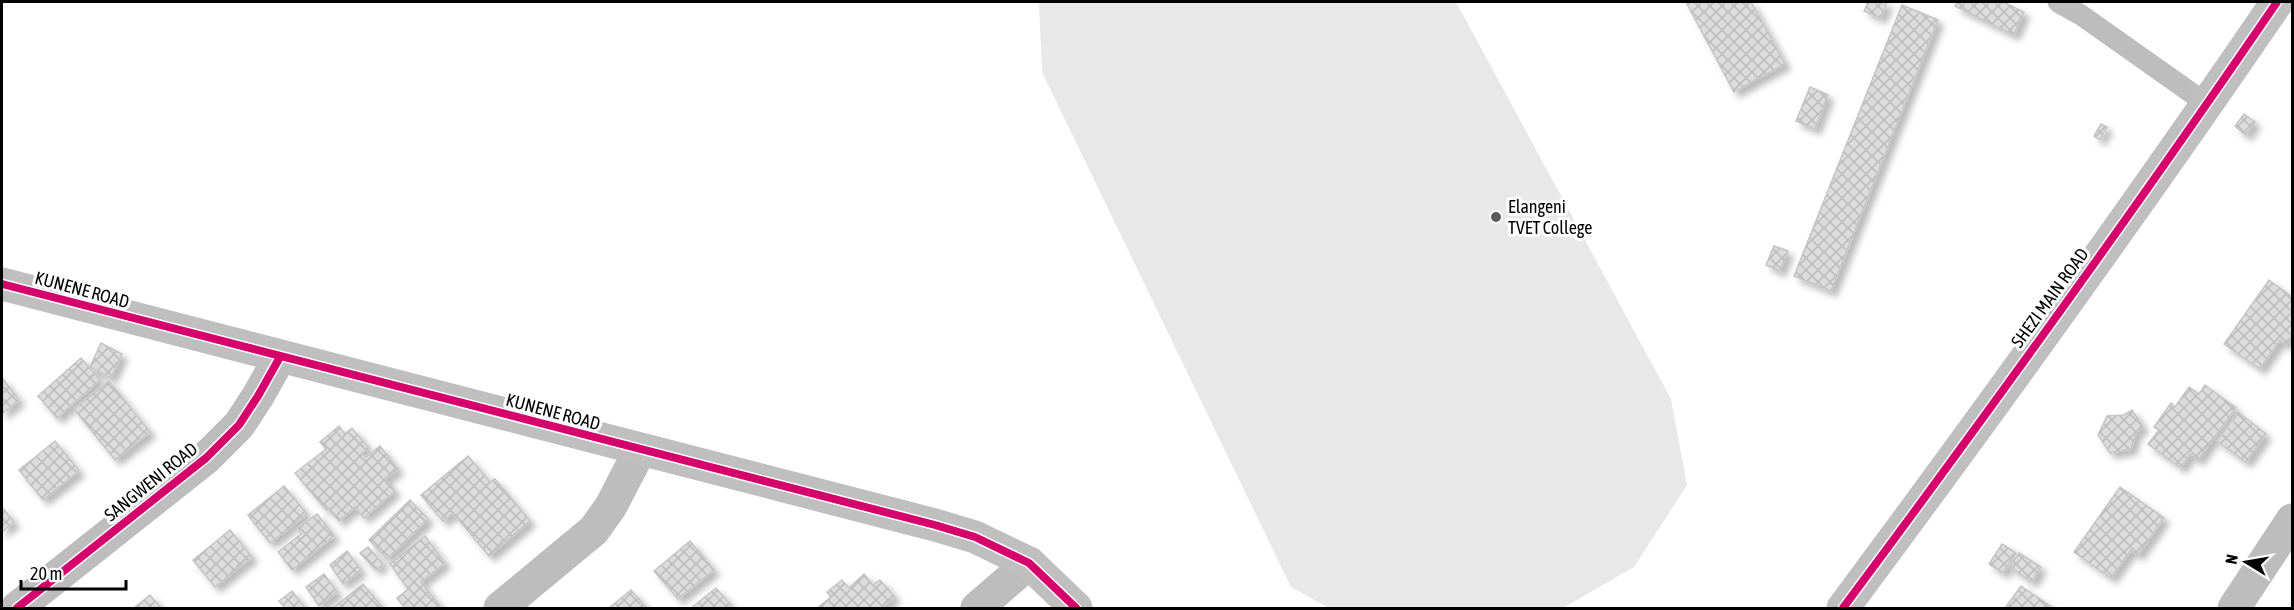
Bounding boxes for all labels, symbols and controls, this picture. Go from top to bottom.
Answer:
place label: Elangeni TVET College [1508,196,1592,238]
marker: Elangeni TVET College [1489,210,1503,224]
street label: SHEZI MAIN ROAD [2007,244,2093,351]
street label: KUNENE ROAD [33,267,132,312]
street label: KUNENE ROAD [504,389,603,434]
street label: SANGWENI ROAD [100,438,201,525]
north arrow [2216,532,2276,592]
scale bar [21,553,126,591]
text: N [2222,553,2241,565]
text: 20 m [30,563,62,584]

